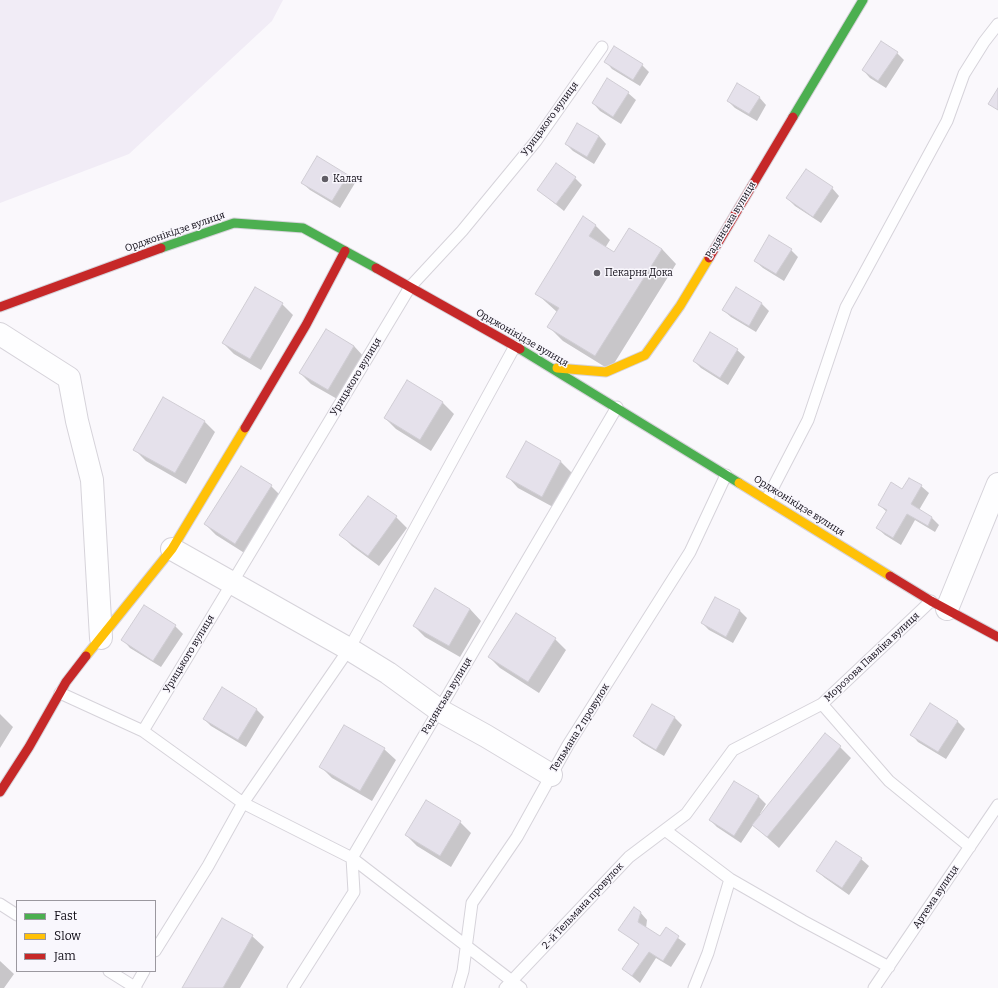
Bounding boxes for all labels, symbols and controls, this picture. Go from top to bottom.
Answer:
street label: Урицького вулиця [519,79,581,159]
place label: Калач [333,173,362,185]
marker: Калач [320,174,330,184]
street label: Радянська вулиця [703,179,759,261]
street label: Орджонікідзе вулиця [123,209,227,255]
place label: Пекарня Дока [605,267,673,279]
marker: Пекарня Дока [592,268,602,278]
street label: Орджонікідзе вулиця [474,307,570,369]
street label: Урицького вулиця [328,336,384,418]
street label: Орджонікідзе вулиця [751,473,847,539]
street label: Морозова Павліка вулиця [822,610,922,704]
street label: Урицького вулиця [161,613,217,695]
street label: Радянська вулиця [419,655,475,737]
street label: Тельмана 2 провулок [548,681,612,775]
street label: 2-й Тельмана провулок [540,860,626,952]
street label: Артема вулиця [911,863,961,931]
legend [16,900,156,972]
text: Fast [54,909,77,923]
text: Slow [54,929,81,943]
text: Jam [54,949,76,963]

